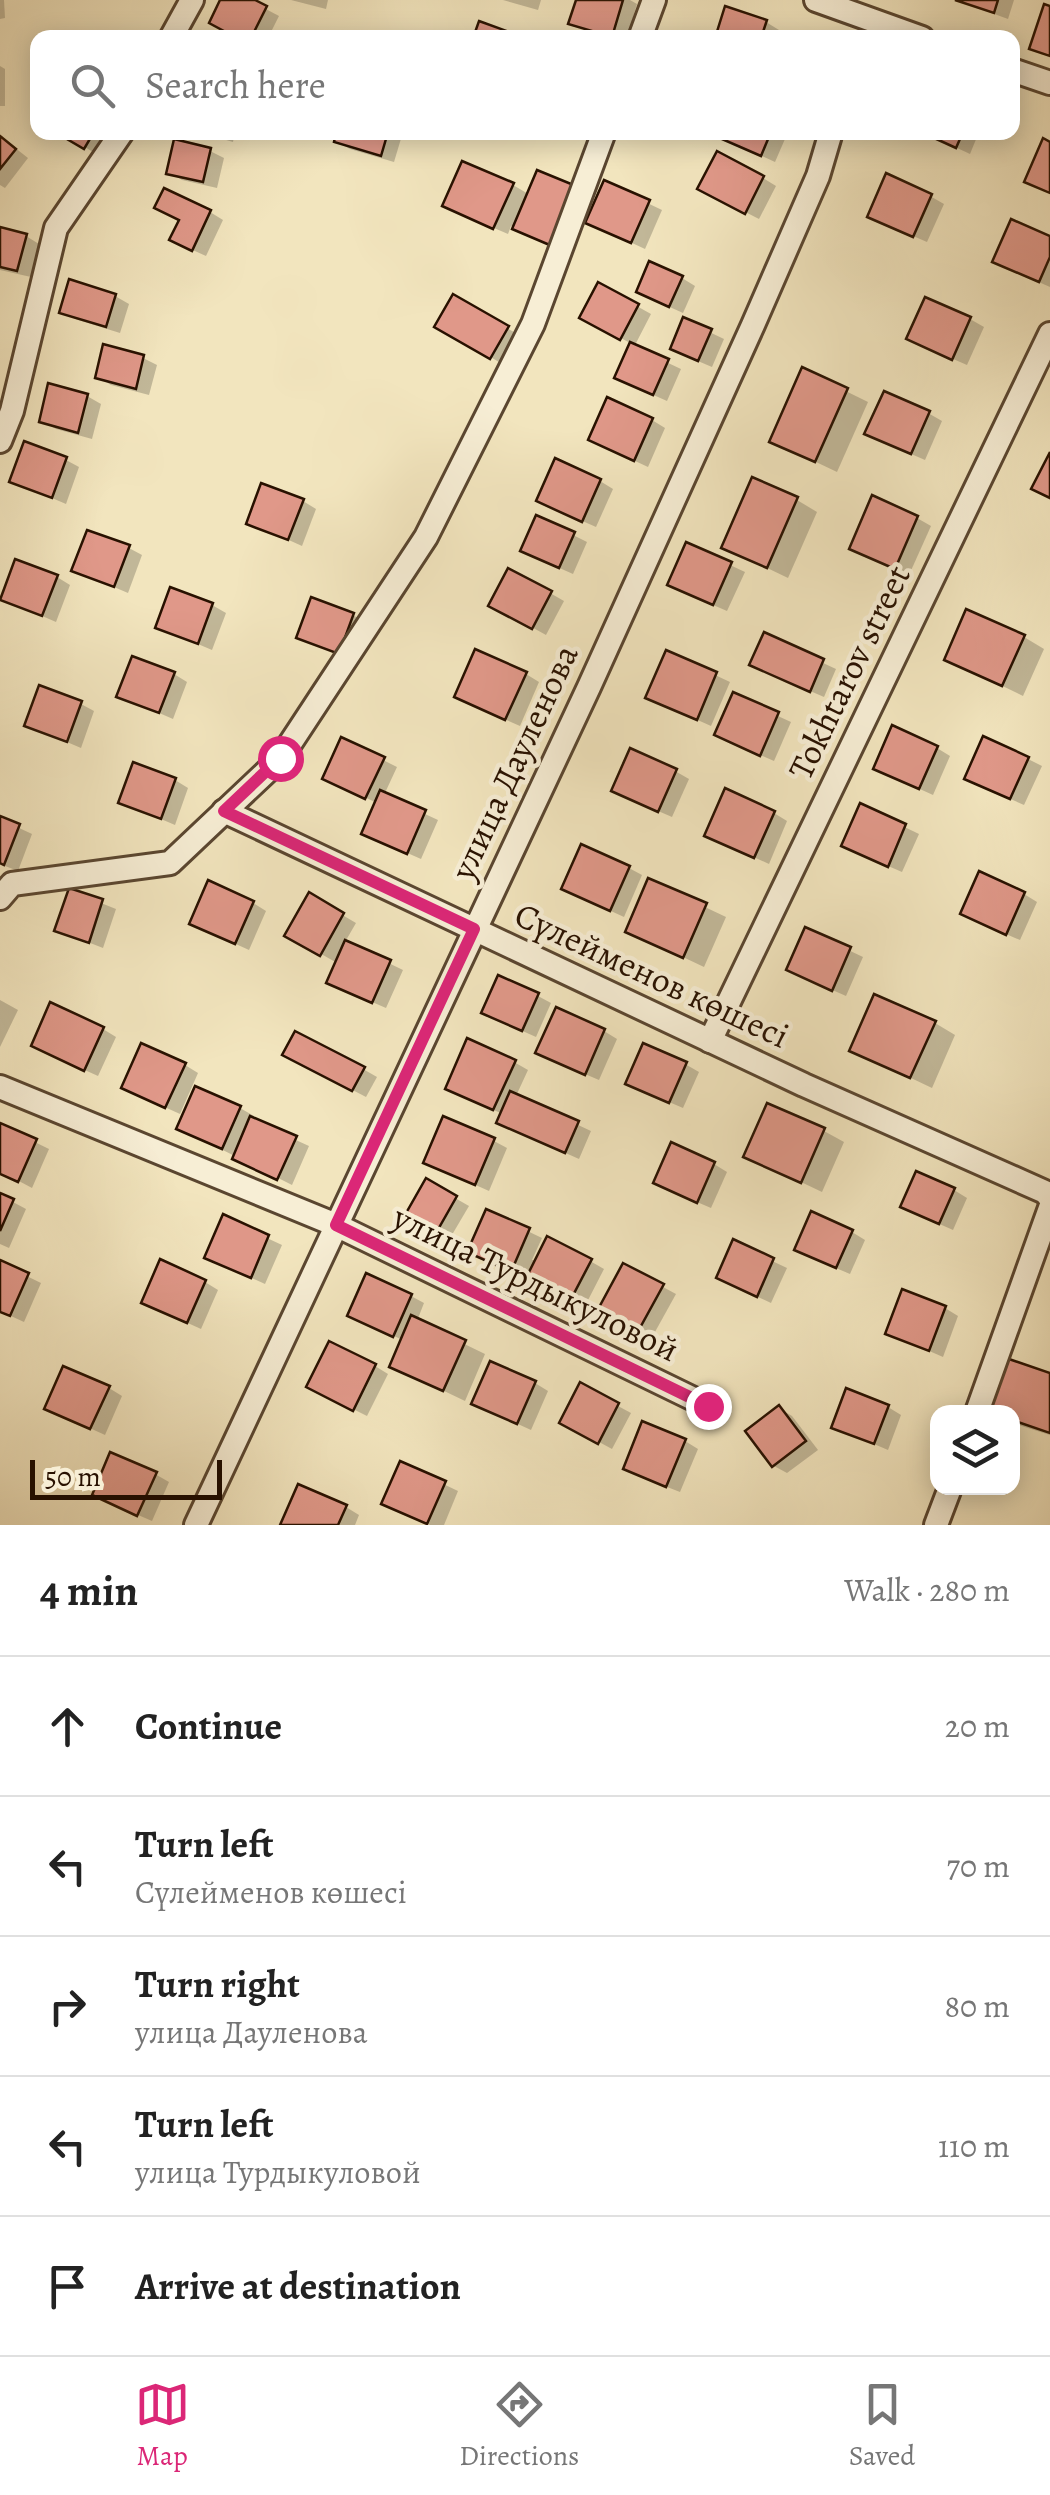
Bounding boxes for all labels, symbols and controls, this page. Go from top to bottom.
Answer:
search box [30,30,1020,140]
icon: search [65,58,120,113]
text: Search here [145,59,326,111]
street label: Tokhtarov street [776,557,922,787]
street label: улица Дауленова [438,637,589,888]
route start [258,736,304,782]
street label: Сүлейменов көшесі [507,890,797,1060]
street label: улица Турдыкуловой [384,1193,687,1373]
route end [686,1384,732,1430]
map controls [930,1405,1020,1495]
button: layers [930,1405,1020,1495]
scale bar [30,1455,222,1500]
text: 50 m [45,1458,101,1496]
text: 4 min [40,1562,138,1619]
text: Walk · 280 m [844,1568,1010,1612]
icon: ahead [40,1699,95,1754]
text: Continue [135,1700,282,1752]
text: 20 m [945,1704,1010,1748]
text: Turn left [135,1818,274,1870]
icon: left [40,1839,95,1894]
text: 70 m [947,1844,1010,1888]
text: Сүлейменов көшесі [135,1870,407,1914]
text: Turn right [135,1958,300,2010]
icon: right [40,1979,95,2034]
text: 80 m [944,1984,1010,2028]
text: улица Дауленова [135,2010,367,2054]
text: Turn left [135,2098,274,2150]
icon: left [40,2119,95,2174]
text: 110 m [938,2124,1010,2168]
text: улица Турдыкуловой [135,2150,421,2194]
icon: arrive [40,2259,95,2314]
text: Arrive at destination [135,2260,461,2312]
tab: Map [135,2377,190,2475]
tab: Directions [459,2377,579,2475]
tab: Saved [849,2377,915,2475]

